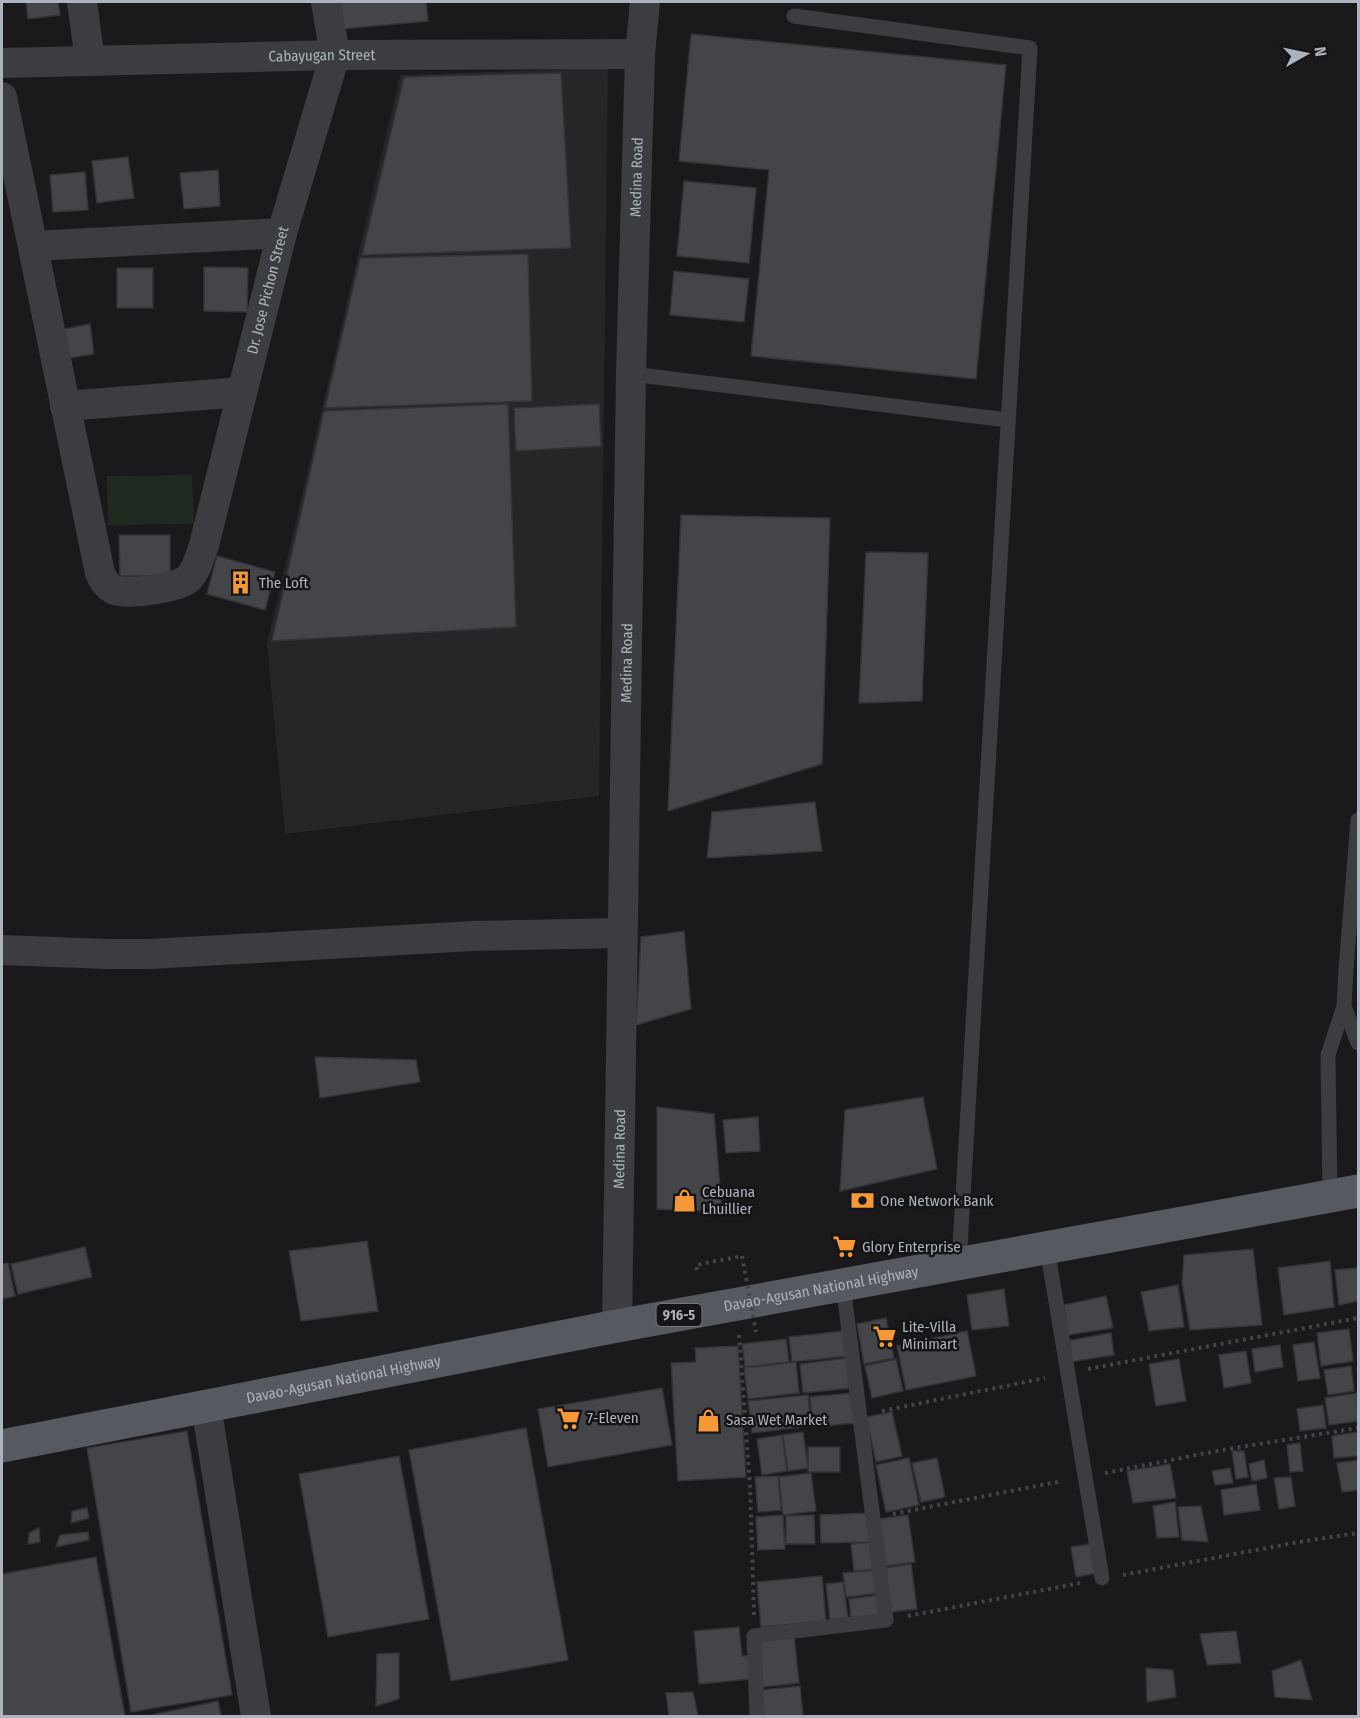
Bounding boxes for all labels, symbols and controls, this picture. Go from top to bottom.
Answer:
north arrow [1276,24,1336,84]
street label: Cabayugan Street [268,46,375,66]
text: N [1310,46,1330,58]
street label: Medina Road [626,137,647,217]
street label: Dr. Jose Pichon Street [243,224,293,356]
building icon: The Loft [228,570,254,596]
place label: The Loft [259,574,309,592]
street label: Medina Road [617,623,636,703]
street label: Medina Road [610,1109,629,1189]
place label: Cebuana Lhuillier [702,1183,755,1218]
shop icon: Cebuana Lhuillier [671,1188,697,1214]
bank icon: One Network Bank [849,1188,875,1214]
place label: One Network Bank [880,1192,994,1210]
supermarket icon: Glory Enterprise [831,1234,857,1260]
place label: Glory Enterprise [862,1238,961,1256]
street label: Davao-Agusan National Highway [722,1262,920,1315]
road number: 916-5 [656,1304,702,1326]
place label: Lite-Villa Minimart [902,1318,957,1353]
supermarket icon: Lite-Villa Minimart [871,1323,897,1349]
street label: Davao-Agusan National Highway [245,1352,443,1407]
supermarket icon: 7-Eleven [556,1405,582,1431]
shop icon: Sasa Wet Market [695,1407,721,1433]
place label: 7-Eleven [587,1409,639,1427]
place label: Sasa Wet Market [726,1411,827,1429]

